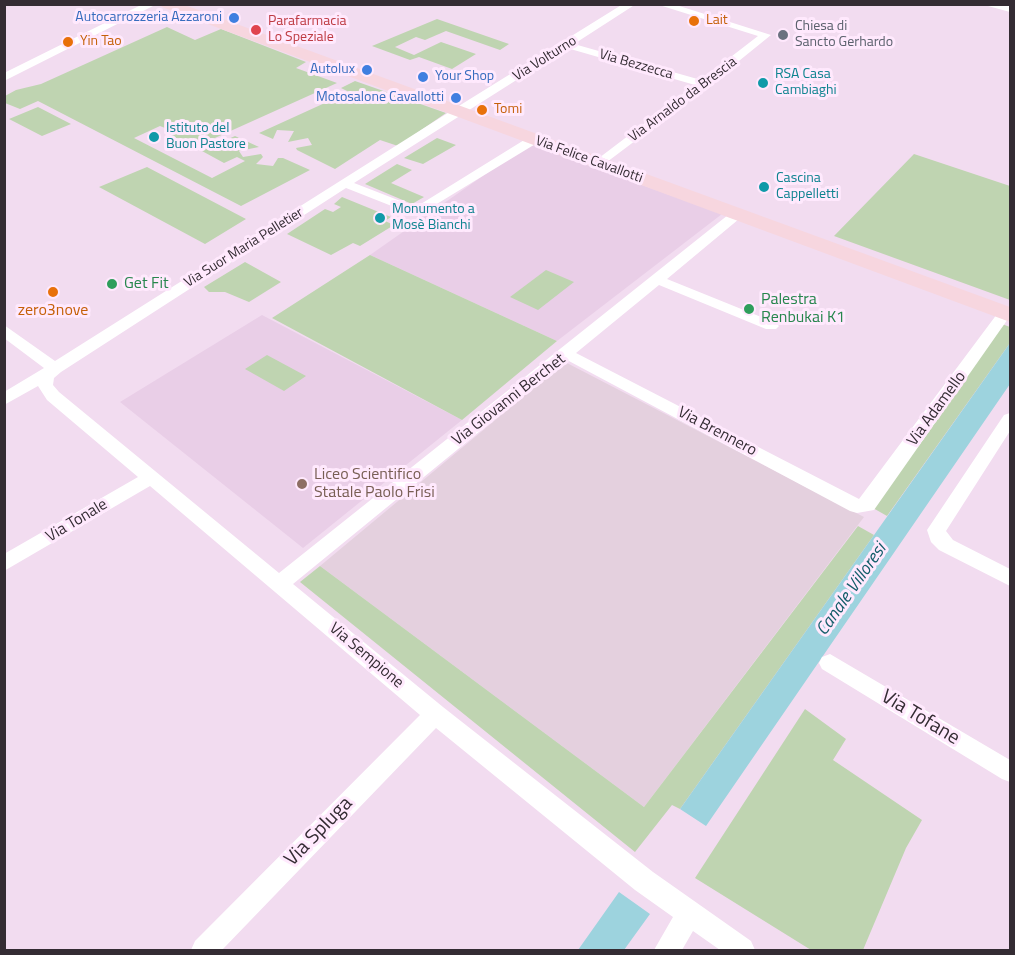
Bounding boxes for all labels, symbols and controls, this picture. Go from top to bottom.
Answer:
place label: Autocarrozzeria Azzaroni [75,10,222,26]
marker: Autocarrozzeria Azzaroni [227,11,241,25]
place label: Lait [706,13,728,29]
place label: Parafarmacia Lo Speziale [268,14,346,46]
marker: Lait [687,14,701,28]
place label: Chiesa di Sancto Gerhardo [795,19,893,51]
marker: Parafarmacia Lo Speziale [249,23,263,37]
marker: Chiesa di Sancto Gerhardo [776,28,790,42]
street label: Via Volturno [510,33,580,85]
place label: Yin Tao [80,34,122,50]
marker: Yin Tao [61,35,75,49]
street label: Via Bezzecca [597,46,675,84]
street label: Via Arnaldo da Brescia [626,54,740,146]
place label: Autolux [310,62,355,78]
marker: Autolux [360,63,374,77]
place label: RSA Casa Cambiaghi [775,67,837,100]
place label: Your Shop [435,69,494,85]
marker: Your Shop [416,70,430,84]
marker: RSA Casa Cambiaghi [756,76,770,90]
place label: Motosalone Cavallotti [316,90,444,106]
marker: Motosalone Cavallotti [449,91,463,105]
place label: Tomi [494,102,522,118]
marker: Tomi [475,103,489,117]
place label: Istituto del Buon Pastore [166,121,246,154]
marker: Istituto del Buon Pastore [147,130,161,144]
street label: Via Felice Cavallotti [533,133,645,187]
place label: Cascina Cappelletti [776,171,839,204]
marker: Cascina Cappelletti [757,180,771,194]
place label: Monumento a Mosè Bianchi [392,202,475,234]
street label: Via Suor Maria Pelletier [181,205,307,291]
marker: Monumento a Mosè Bianchi [373,211,387,225]
place label: Get Fit [124,274,169,294]
marker: Get Fit [105,277,119,291]
marker: zero3nove [46,285,60,299]
place label: Palestra Renbukai K1 [761,290,845,328]
place label: zero3nove [18,301,88,321]
marker: Palestra Renbukai K1 [742,302,756,316]
street label: Via Giovanni Berchet [449,350,569,450]
street label: Via Adamello [903,368,971,450]
street label: Via Brennero [674,403,760,461]
place label: Liceo Scientifico Statale Paolo Frisi [314,465,435,503]
marker: Liceo Scientifico Statale Paolo Frisi [295,477,309,491]
street label: Via Tonale [43,495,111,547]
water label: Canale Villoresi [812,540,892,640]
street label: Via Sempione [325,619,407,693]
street label: Via Tofane [876,685,964,751]
street label: Via Spluga [280,792,358,872]

